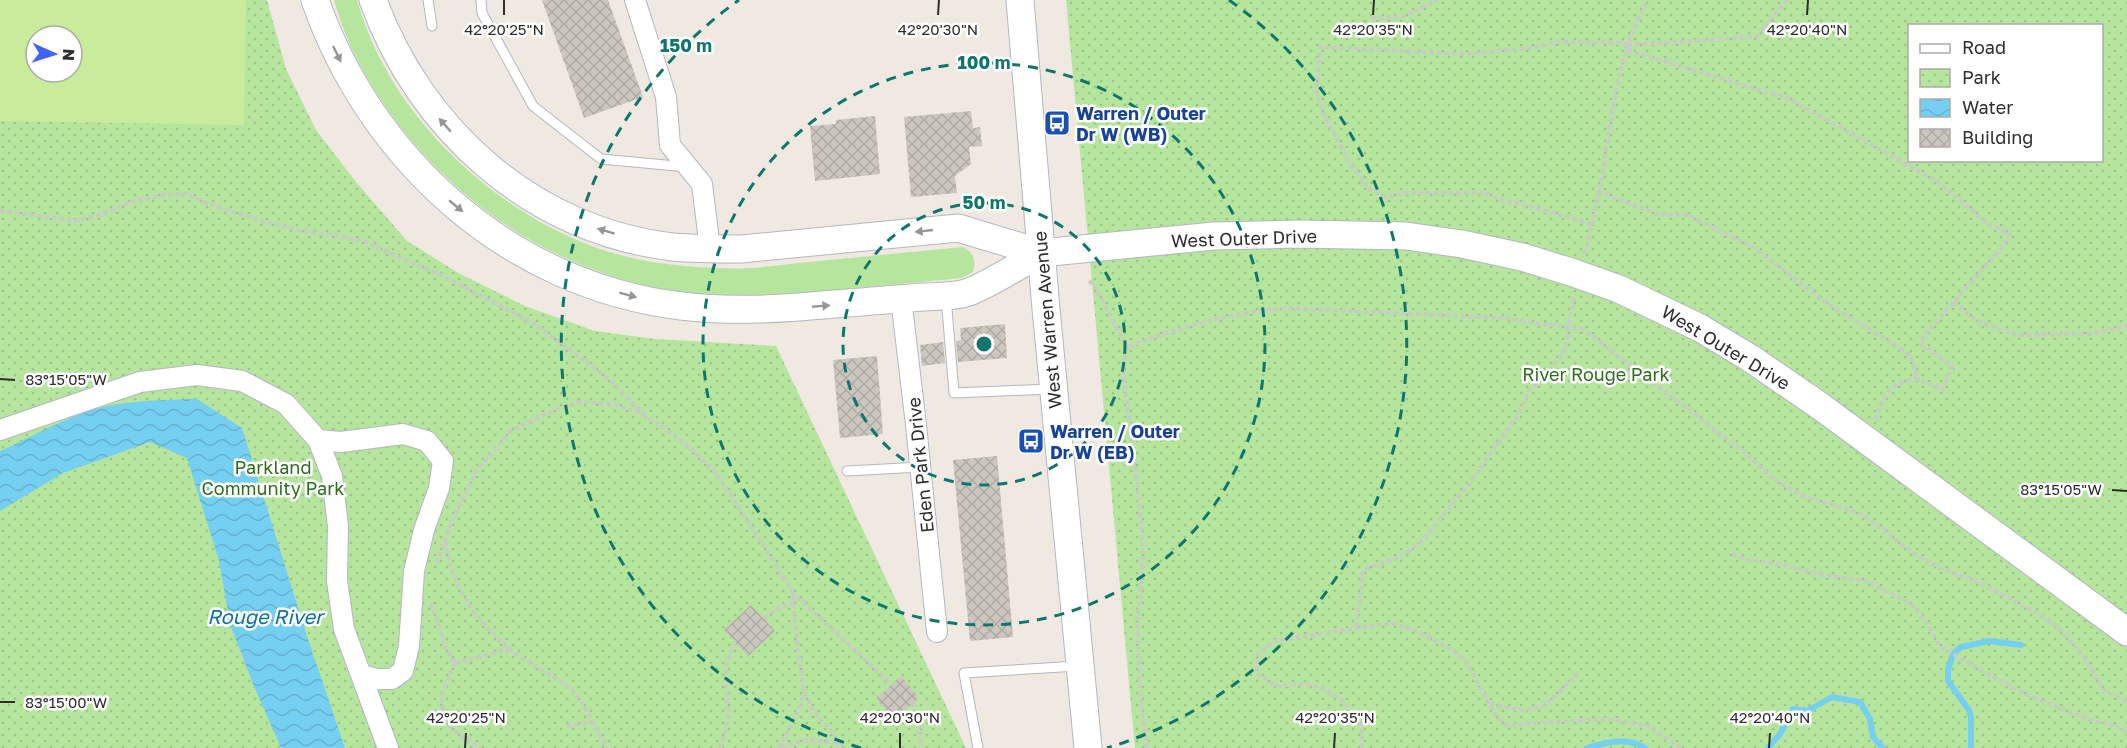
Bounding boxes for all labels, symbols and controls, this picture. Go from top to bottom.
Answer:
text: 42°20'25"N [464,20,544,38]
text: 42°20'30"N [898,20,978,38]
text: 42°20'35"N [1333,20,1413,38]
text: 42°20'40"N [1767,20,1847,38]
north arrow [24,24,84,84]
legend [1908,24,2103,162]
text: 150 m [660,34,712,56]
text: Road [1962,36,2006,58]
one-way arrow [331,45,341,63]
text: N [59,48,79,61]
text: 100 m [958,51,1010,73]
text: Park [1962,66,2001,88]
text: Water [1962,96,2013,118]
place label: Warren / Outer Dr W (WB) [1076,102,1206,145]
bus stop icon: Warren / Outer Dr W (WB) [1042,108,1072,138]
one-way arrow [439,118,452,133]
text: Building [1962,126,2033,148]
text: 50 m [963,191,1005,213]
one-way arrow [448,200,464,213]
street label: West Outer Drive [1171,224,1317,252]
one-way arrow [597,226,615,235]
one-way arrow [915,226,934,236]
street label: West Warren Avenue [1028,230,1066,410]
one-way arrow [619,290,637,300]
street label: West Outer Drive [1658,300,1794,394]
one-way arrow [812,301,831,311]
centre of rings [974,334,994,354]
park label: River Rouge Park [1522,363,1670,385]
text: 83°15'05"W [25,370,107,388]
street label: Eden Park Drive [902,396,938,534]
place label: Warren / Outer Dr W (EB) [1050,420,1180,463]
bus stop icon: Warren / Outer Dr W (EB) [1016,426,1046,456]
park label: Parkland Community Park [202,456,344,499]
text: 83°15'05"W [2020,480,2102,498]
water label: Rouge River [207,604,326,629]
text: 83°15'00"W [25,693,107,711]
text: 42°20'25"N [426,708,506,726]
text: 42°20'30"N [860,708,940,726]
text: 42°20'35"N [1295,708,1375,726]
text: 42°20'40"N [1730,708,1810,726]

